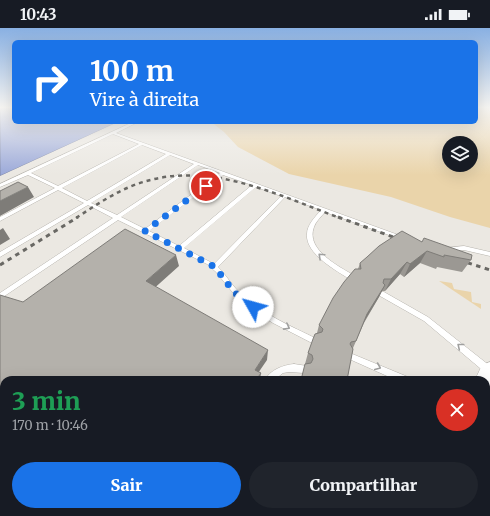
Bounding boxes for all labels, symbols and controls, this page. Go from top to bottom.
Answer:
text: 10:43 [20,5,57,24]
text: 100 m [90,53,174,89]
icon: right [24,56,76,108]
text: Vire à direita [90,88,199,111]
map controls [442,136,478,172]
button: layers [442,136,478,172]
pin [189,169,223,203]
icon: arrive [195,175,217,197]
one-way arrow [318,253,326,261]
position arrow [232,286,274,328]
one-way arrow [282,323,290,330]
one-way arrow [457,344,464,351]
one-way arrow [373,362,381,370]
text: 3 min [12,386,80,417]
button: close [436,389,478,431]
text: 170 m · 10:46 [12,417,88,434]
button: Sair [12,462,241,508]
button: Compartilhar [249,462,478,508]

